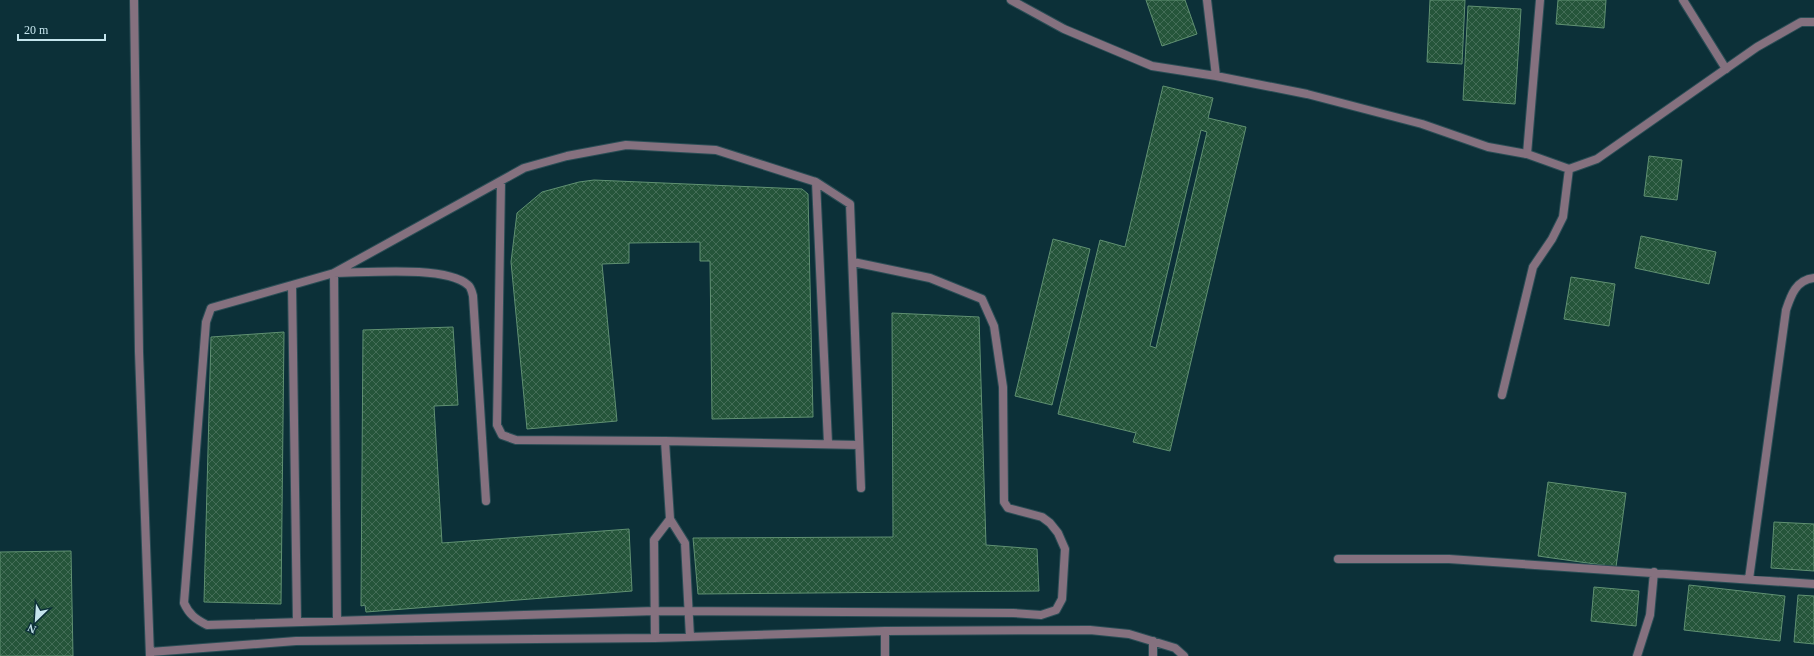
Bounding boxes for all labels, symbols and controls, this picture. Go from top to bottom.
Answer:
scale bar [18,16,105,42]
text: 20 m [24,23,49,37]
north arrow [16,600,56,640]
text: N [26,622,38,636]

